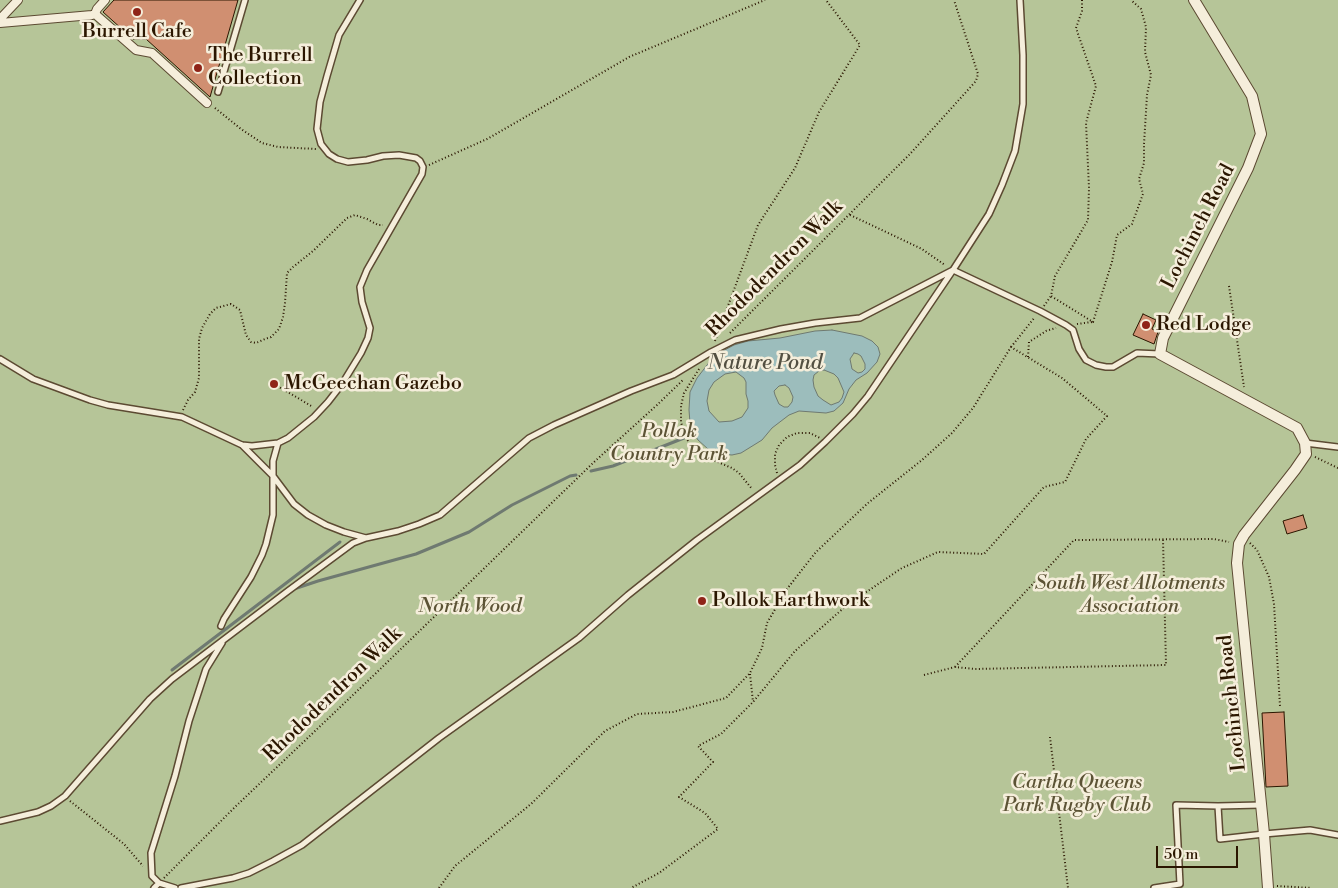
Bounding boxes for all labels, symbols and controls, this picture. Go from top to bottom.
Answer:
marker: Burrell Cafe [131,6,143,18]
place label: Burrell Cafe [82,20,192,44]
place label: The Burrell Collection [208,44,313,91]
marker: The Burrell Collection [192,62,204,74]
street label: Lochinch Road [1157,160,1241,294]
street label: Rhododendron Walk [702,196,848,342]
place label: Red Lodge [1156,313,1251,337]
marker: Red Lodge [1140,319,1152,331]
water label: Nature Pond [707,351,823,377]
place label: McGeechan Gazebo [284,372,462,396]
marker: McGeechan Gazebo [268,378,280,390]
park label: Pollok Country Park [610,420,728,467]
park label: South West Allotments Association [1035,572,1225,619]
place label: Pollok Earthwork [712,589,869,613]
park label: North Wood [418,595,522,619]
marker: Pollok Earthwork [696,595,708,607]
street label: Rhododendron Walk [259,623,407,767]
street label: Lochinch Road [1214,634,1252,772]
park label: Cartha Queens Park Rugby Club [1003,771,1151,818]
scale bar [1158,836,1240,868]
text: 50 m [1164,845,1198,864]

